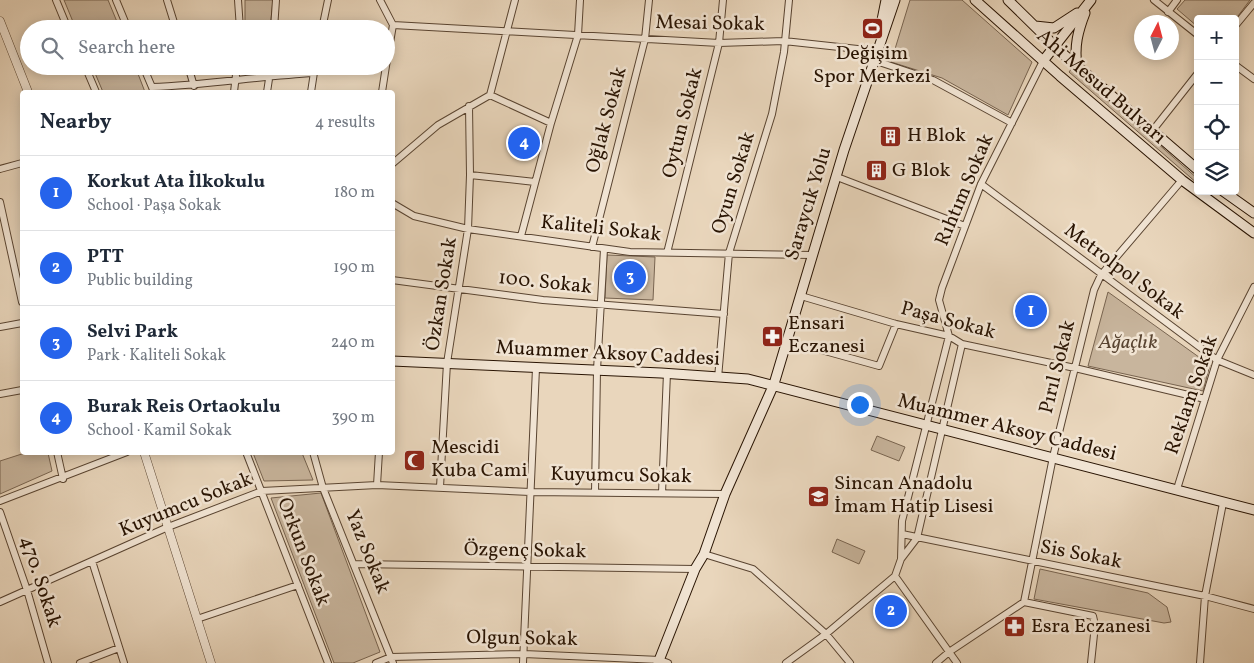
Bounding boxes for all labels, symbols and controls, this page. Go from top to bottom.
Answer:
street label: Mesai Sokak [655,9,765,39]
north arrow [1134,15,1179,60]
map controls [1194,15,1239,195]
button: + [1194,15,1239,60]
sports icon: Değişim Spor Merkezi [860,16,884,40]
search box [20,20,395,75]
street label: Ahi Mesud Bulvarı [1030,23,1172,151]
icon: search [38,34,66,62]
text: Search here [78,35,175,61]
place label: Değişim Spor Merkezi [813,40,931,91]
button: − [1194,60,1239,105]
street label: Oğlak Sokak [579,64,635,176]
street label: Oytun Sokak [656,65,710,181]
button: locate [1194,105,1239,150]
text: Nearby [40,108,111,137]
text: 4 results [315,112,375,134]
place label: H Blok [907,122,966,150]
pin: 4 [508,124,540,162]
building icon: H Blok [879,124,903,148]
street label: Oyun Sokak [705,128,763,238]
street label: Rıhtım Sokak [929,129,1001,251]
street label: Saraycık Yolu [778,144,840,264]
button: layers [1194,150,1239,195]
place label: G Blok [892,157,950,185]
building icon: G Blok [864,159,888,183]
text: Korkut Ata İlkokulu [87,169,265,195]
text: 1 [53,182,59,204]
text: 180 m [334,182,375,204]
text: School · Paşa Sokak [87,195,221,217]
street label: Kaliteli Sokak [539,209,663,249]
street label: Metrolpol Sokak [1058,217,1190,327]
street label: Özkan Sokak [419,235,465,353]
text: PTT [87,244,124,270]
text: 2 [52,257,60,279]
text: 190 m [333,257,375,279]
pin: 3 [614,258,646,296]
street label: 100. Sokak [497,264,593,302]
text: Public building [87,270,193,292]
pin: 1 [1015,292,1047,330]
street label: Paşa Sokak [897,295,999,347]
place label: Ensari Eczanesi [788,310,865,361]
street label: Pırıl Sokak [1033,317,1083,417]
text: Selvi Park [87,319,178,345]
pharmacy icon: Ensari Eczanesi [760,324,784,348]
park label: Ağaçlık [1098,329,1157,357]
street label: Reklam Sokak [1158,331,1226,458]
text: 3 [52,332,60,354]
text: 240 m [331,332,375,354]
street label: Muammer Aksoy Caddesi [495,334,721,374]
text: Park · Kaliteli Sokak [87,345,226,367]
street label: Muammer Aksoy Caddesi [895,387,1119,469]
your location [847,392,873,418]
text: Burak Reis Ortaokulu [87,394,281,420]
text: 4 [51,407,61,429]
text: 390 m [332,407,375,429]
text: School · Kamil Sokak [87,420,232,442]
place label: Mescidi Kuba Cami [431,434,527,485]
mosque icon: Mescidi Kuba Cami [403,448,427,472]
street label: Kuyumcu Sokak [550,461,692,491]
street label: Kuyumcu Sokak [115,465,257,544]
place label: Sincan Anadolu İmam Hatip Lisesi [834,470,994,521]
school or university icon: Sincan Anadolu İmam Hatip Lisesi [806,484,830,508]
street label: Orkun Sokak [269,494,337,610]
street label: Yaz Sokak [337,506,397,598]
street label: 470. Sokak [12,533,68,632]
street label: Sis Sokak [1038,533,1124,577]
street label: Özgenç Sokak [464,536,587,566]
pin: 2 [875,592,907,630]
place label: Esra Eczanesi [1031,613,1151,641]
pharmacy icon: Esra Eczanesi [1003,615,1027,639]
street label: Olgun Sokak [466,624,578,654]

